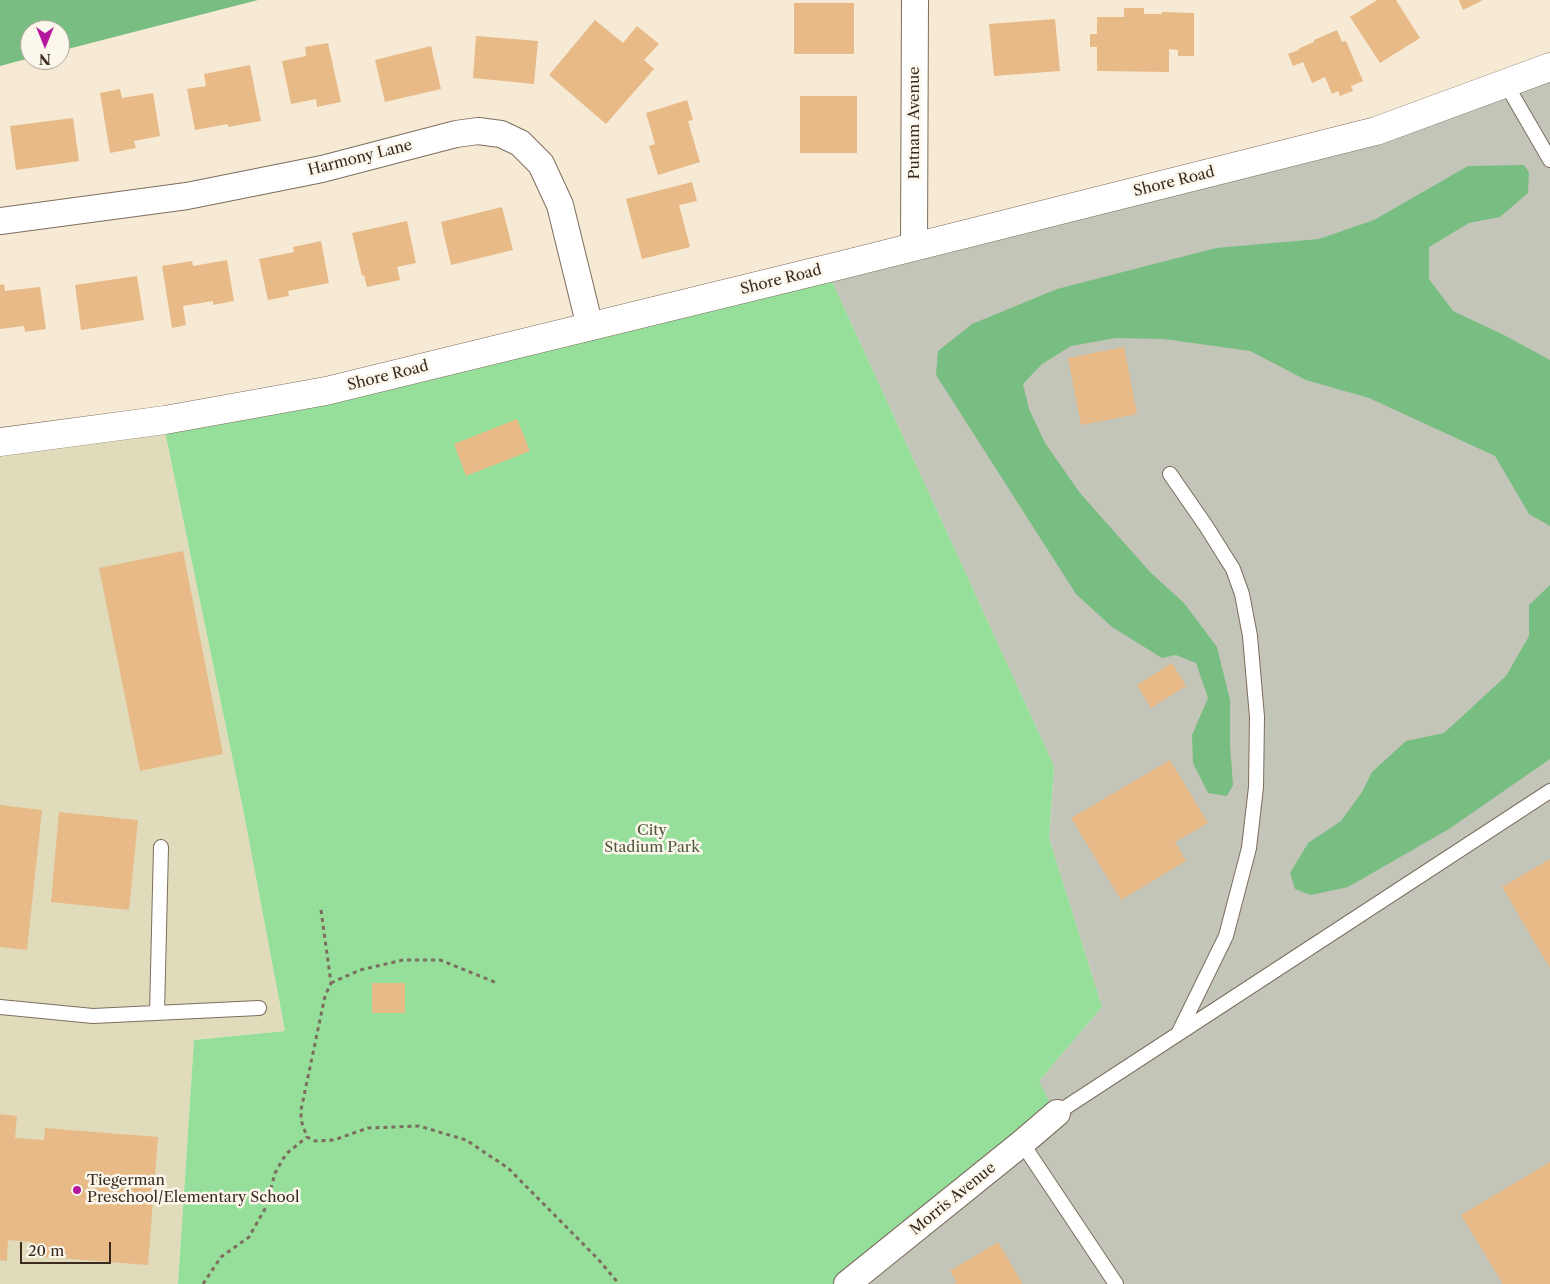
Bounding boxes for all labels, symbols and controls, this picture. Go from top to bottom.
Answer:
north arrow [20,20,70,70]
text: N [39,50,51,68]
street label: Putnam Avenue [906,66,924,180]
street label: Harmony Lane [306,136,414,180]
street label: Shore Road [1131,163,1217,201]
street label: Shore Road [738,261,824,299]
street label: Shore Road [345,357,431,395]
park label: City Stadium Park [604,822,700,857]
street label: Morris Avenue [907,1159,999,1239]
place label: Tiegerman Preschool/Elementary School [87,1172,299,1207]
marker: Tiegerman Preschool/Elementary School [71,1184,83,1196]
scale bar [22,1232,114,1264]
text: 20 m [28,1241,64,1260]

